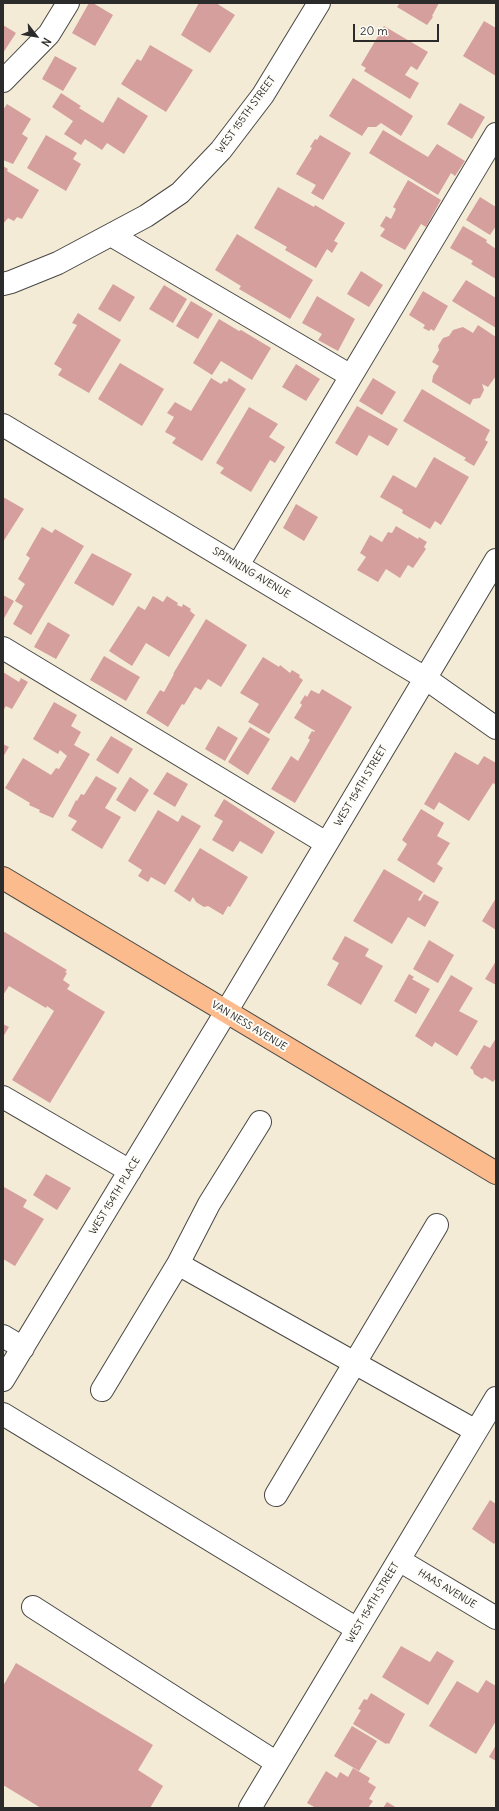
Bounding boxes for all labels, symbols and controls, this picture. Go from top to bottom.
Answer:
north arrow [16,16,56,56]
scale bar [355,16,441,42]
text: 20 m [360,23,388,38]
text: N [38,35,54,49]
street label: WEST 155TH STREET [214,74,278,156]
street label: SPINNING AVENUE [210,545,292,601]
street label: WEST 154TH STREET [332,743,390,829]
street label: VAN NESS AVENUE [209,999,289,1053]
street label: WEST 154TH PLACE [87,1155,143,1237]
street label: WEST 154TH STREET [344,1560,402,1646]
street label: HAAS AVENUE [416,1567,478,1611]

